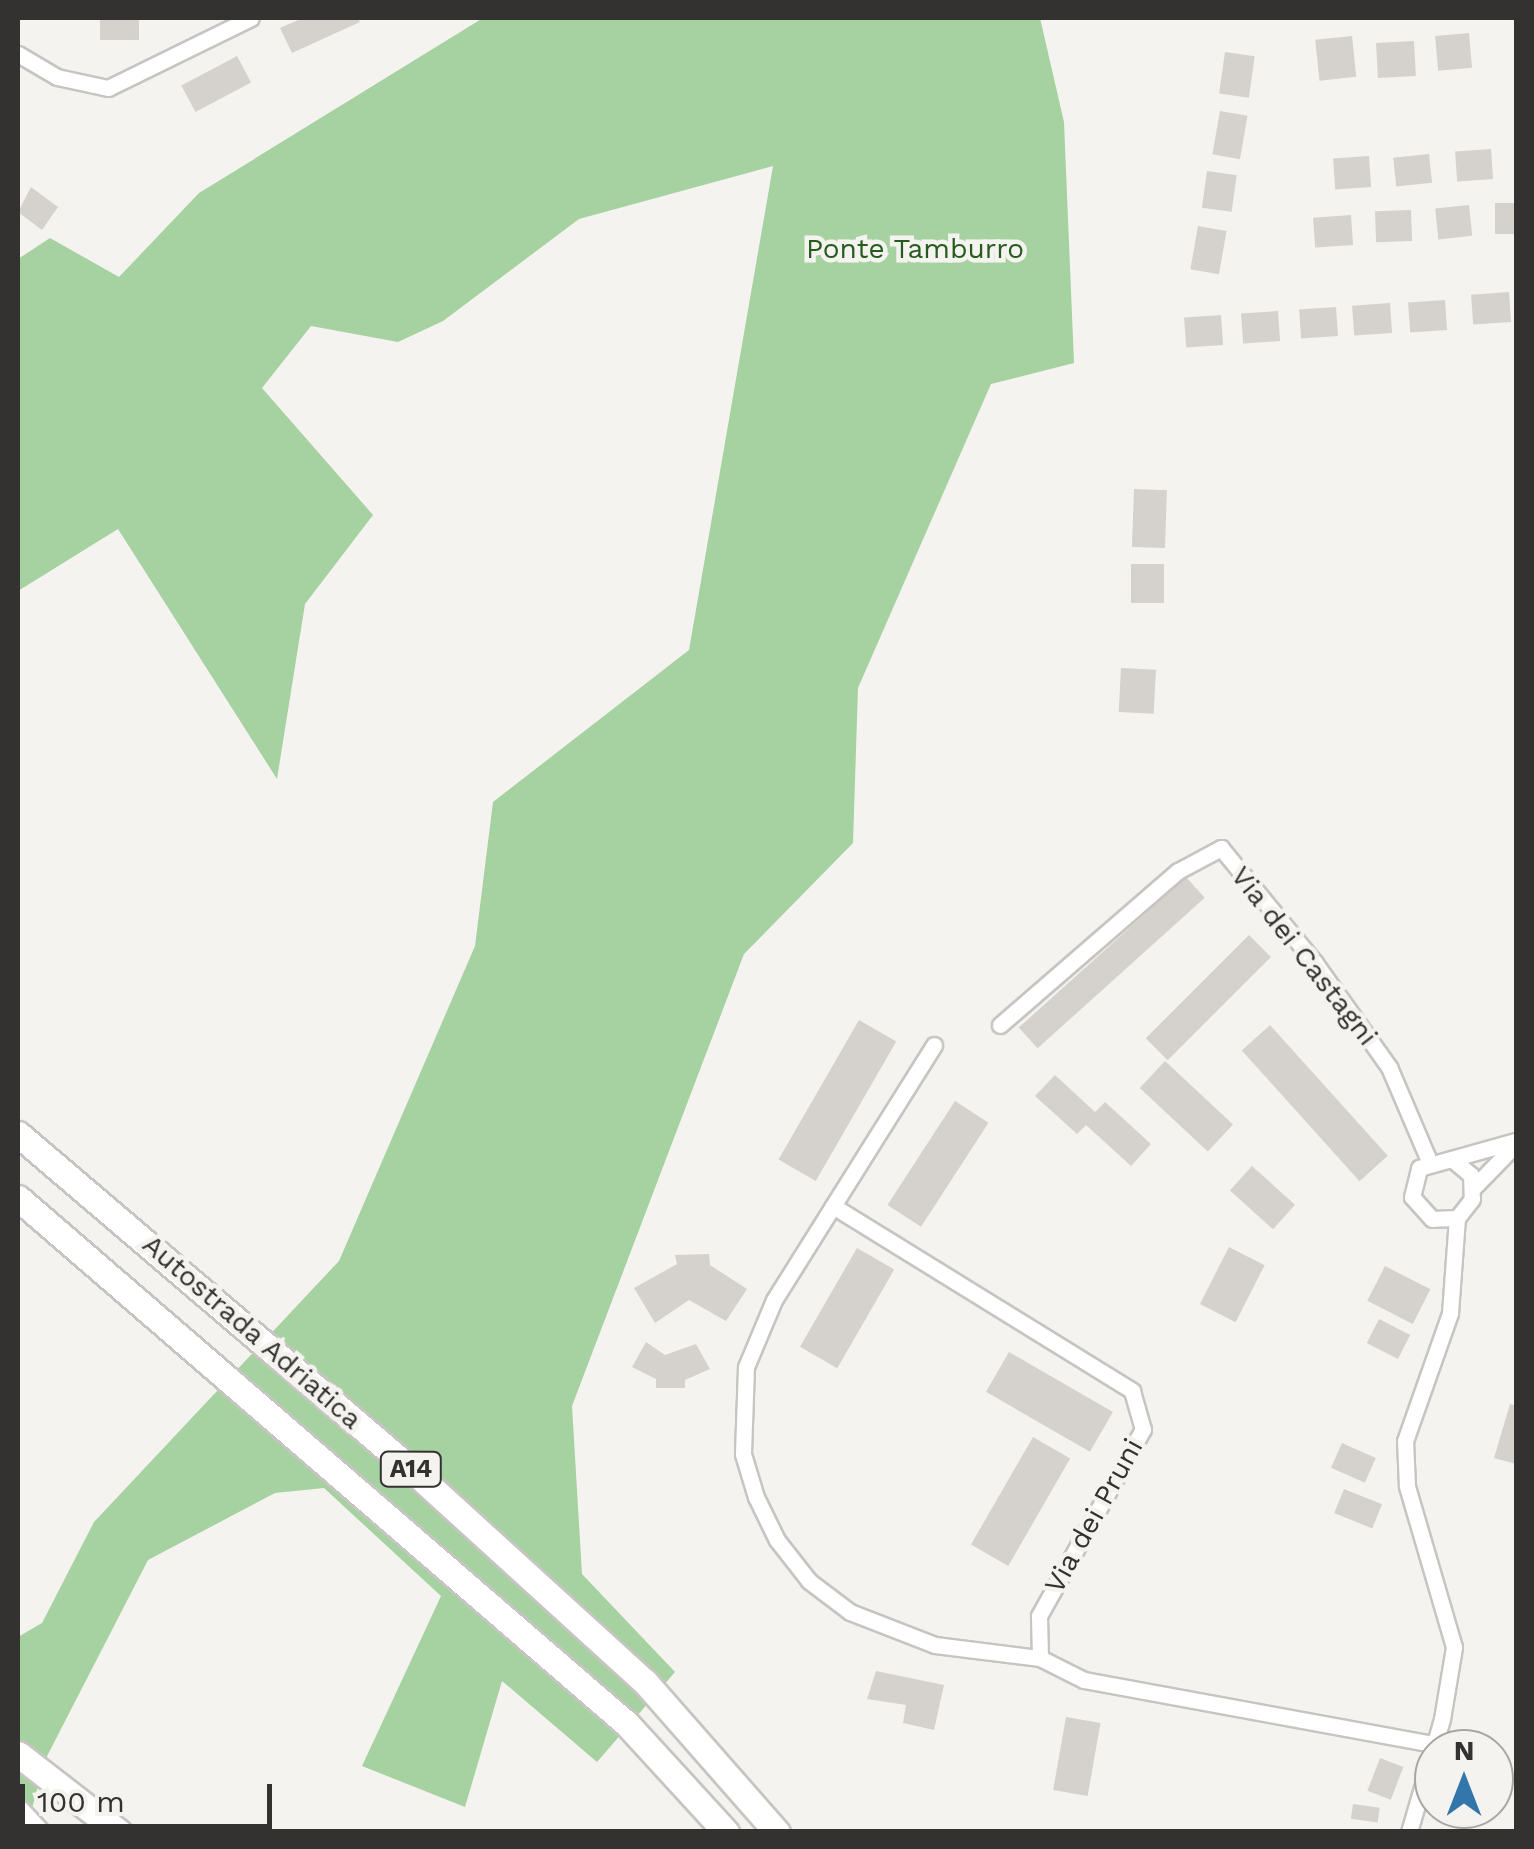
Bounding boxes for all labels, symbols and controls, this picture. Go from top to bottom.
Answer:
park label: Ponte Tamburro [806,232,1024,266]
street label: Via dei Castagni [1223,859,1385,1053]
street label: Autostrada Adriatica [135,1227,369,1437]
street label: Via dei Pruni [1038,1433,1150,1599]
road number: A14 [378,1449,444,1489]
north arrow [1414,1729,1514,1829]
text: N [1454,1734,1474,1767]
scale bar [25,1764,278,1826]
text: 100 m [37,1784,125,1819]

